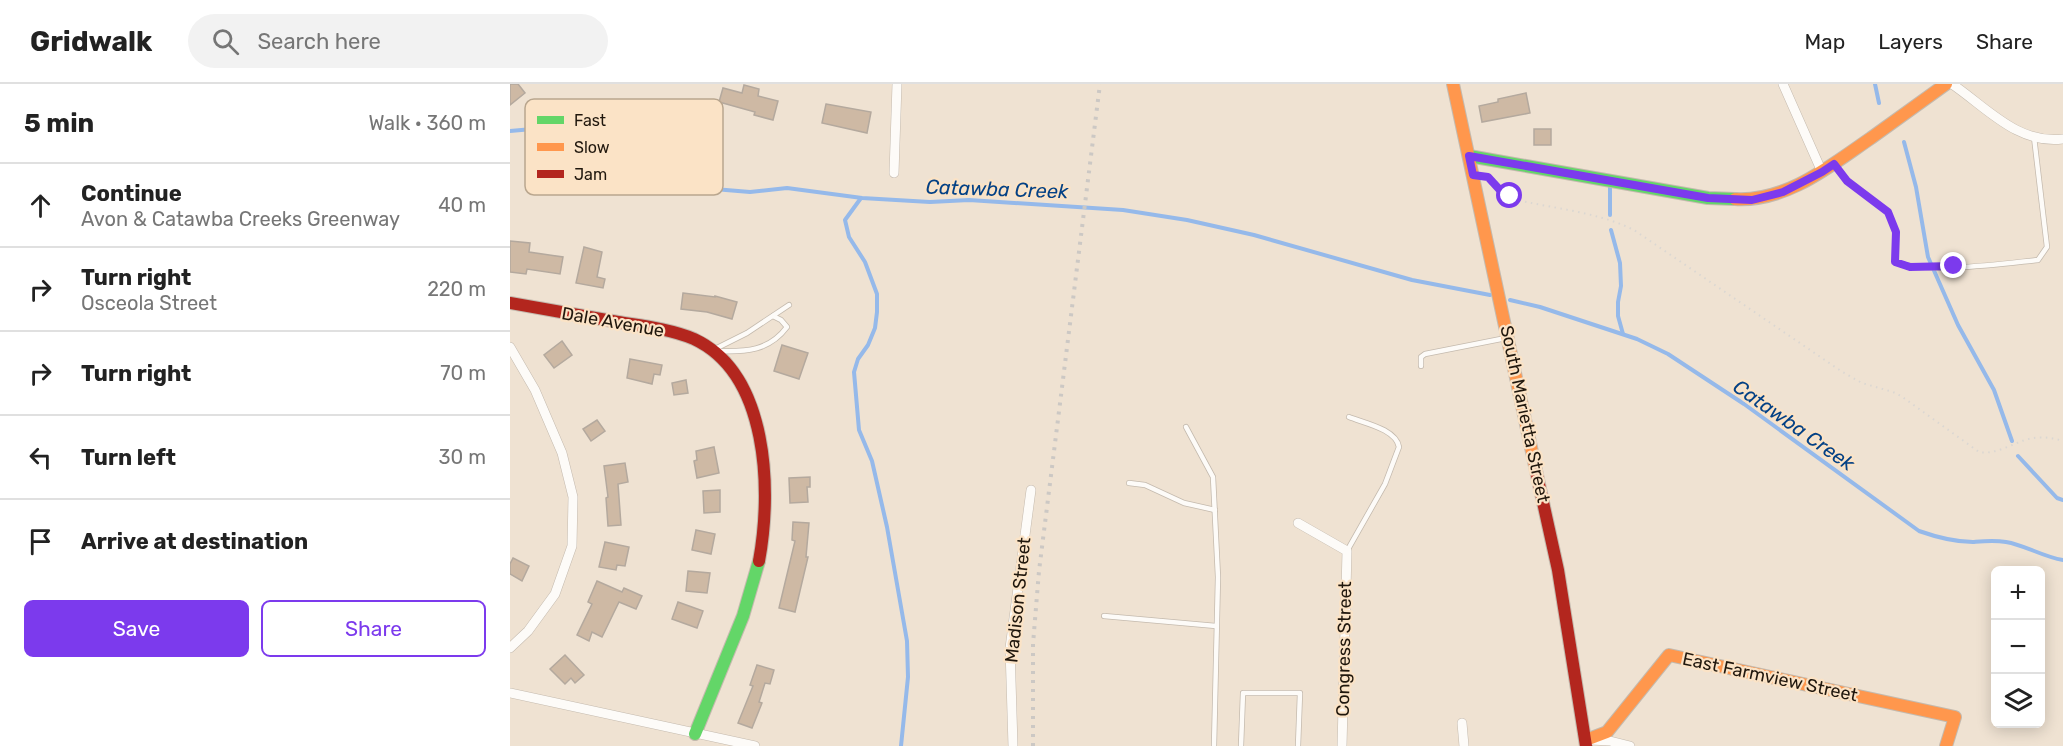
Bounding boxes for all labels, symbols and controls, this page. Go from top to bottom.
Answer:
search box [188,14,608,68]
text: Gridwalk [30,25,152,58]
icon: search [209,25,242,58]
text: Search here [257,28,381,55]
text: Map [1804,29,1845,54]
text: Layers [1878,29,1943,54]
text: Share [1976,29,2033,54]
legend [525,99,723,195]
text: 5 min [24,108,94,139]
text: Walk · 360 m [369,111,486,135]
text: Fast [574,111,606,130]
text: Slow [574,138,610,157]
text: Jam [574,165,607,184]
water label: Catawba Creek [925,175,1069,204]
text: Continue [81,180,182,207]
route start [1496,182,1522,208]
icon: ahead [24,189,57,222]
text: 40 m [438,193,486,217]
text: Avon & Catawba Creeks Greenway [81,207,400,231]
route end [1940,252,1966,278]
text: Turn right [81,264,191,291]
icon: right [24,273,57,306]
text: 220 m [427,277,486,301]
text: Osceola Street [81,291,217,315]
street label: Dale Avenue [560,302,666,342]
street label: South Marietta Street [1495,323,1555,505]
icon: right [24,357,57,390]
text: Turn right [81,360,191,387]
text: 70 m [440,361,486,385]
water label: Catawba Creek [1729,374,1860,476]
icon: left [24,441,57,474]
text: Turn left [81,444,176,471]
text: 30 m [439,445,486,469]
icon: arrive [24,525,57,558]
text: Arrive at destination [81,528,308,555]
street label: Madison Street [1000,536,1036,664]
map controls [1991,566,2045,728]
button: + [1991,566,2045,620]
street label: Congress Street [1332,581,1356,717]
button: Save [24,600,249,657]
button: Share [261,600,486,657]
button: − [1991,620,2045,674]
street label: East Farmview Street [1680,648,1860,706]
button: layers [1991,674,2045,728]

